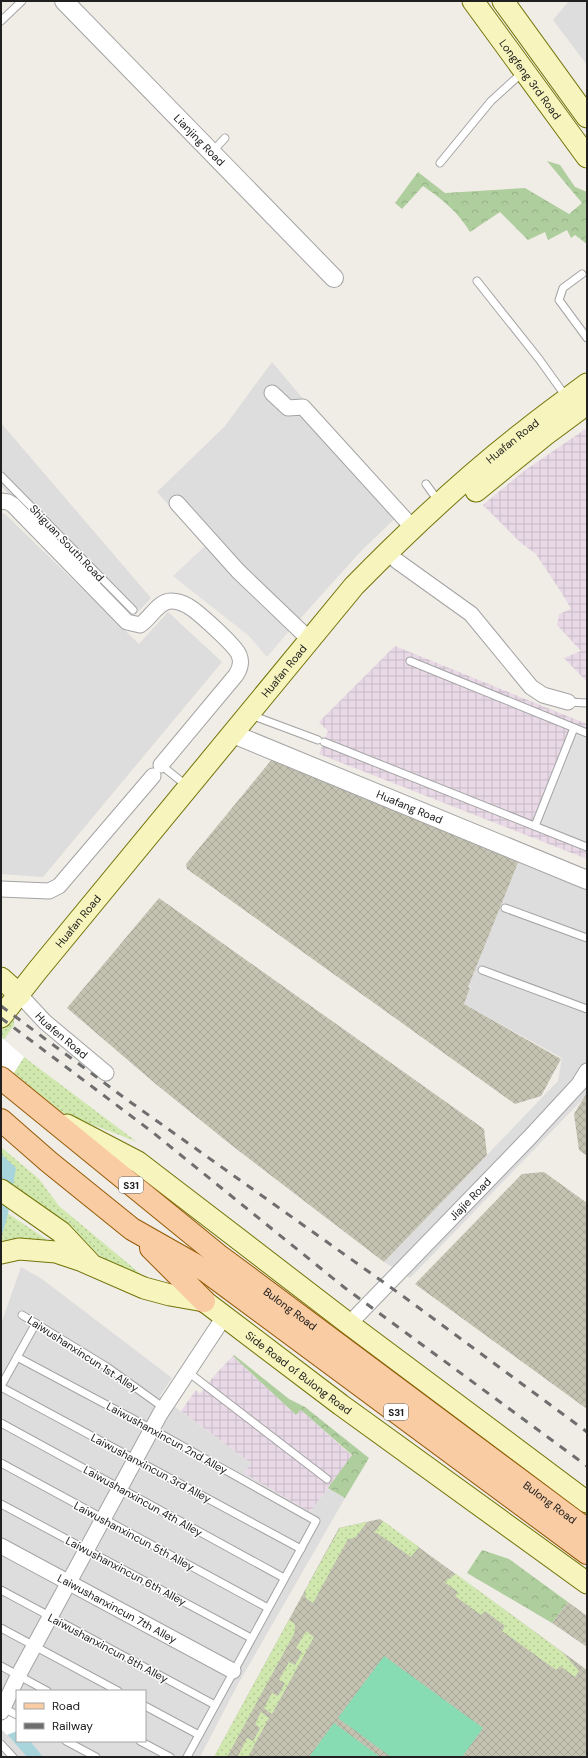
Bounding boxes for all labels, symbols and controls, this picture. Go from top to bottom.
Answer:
street label: Longfeng 3rd Road [496,37,564,122]
street label: Lianjing Road [171,111,228,169]
street label: Huafan Road [483,415,542,466]
street label: Shiguan South Road [27,502,107,584]
street label: Huafan Road [258,642,310,700]
street label: Huafang Road [374,787,445,827]
street label: Huafan Road [52,892,104,950]
street label: Huafen Road [32,1009,91,1062]
street label: Jiajie Road [446,1175,494,1223]
road number: S31 [119,1177,143,1193]
street label: Bulong Road [261,1284,320,1333]
street label: Laiwushanxincun 1st Alley [25,1313,141,1395]
street label: Side Road of Bulong Road [243,1328,355,1418]
street label: Laiwushanxincun 2nd Alley [104,1399,230,1477]
road number: S31 [384,1404,408,1420]
street label: Laiwushanxincun 3rd Alley [89,1430,213,1506]
street label: Laiwushanxincun 4th Alley [81,1462,205,1540]
street label: Bulong Road [520,1478,579,1527]
street label: Laiwushanxincun 5th Alley [71,1498,197,1574]
street label: Laiwushanxincun 6th Alley [63,1533,189,1609]
street label: Laiwushanxincun 7th Alley [55,1571,179,1646]
street label: Laiwushanxincun 8th Alley [46,1610,170,1686]
legend [16,1690,146,1742]
text: Road [52,1698,80,1714]
text: Railway [52,1718,93,1734]

